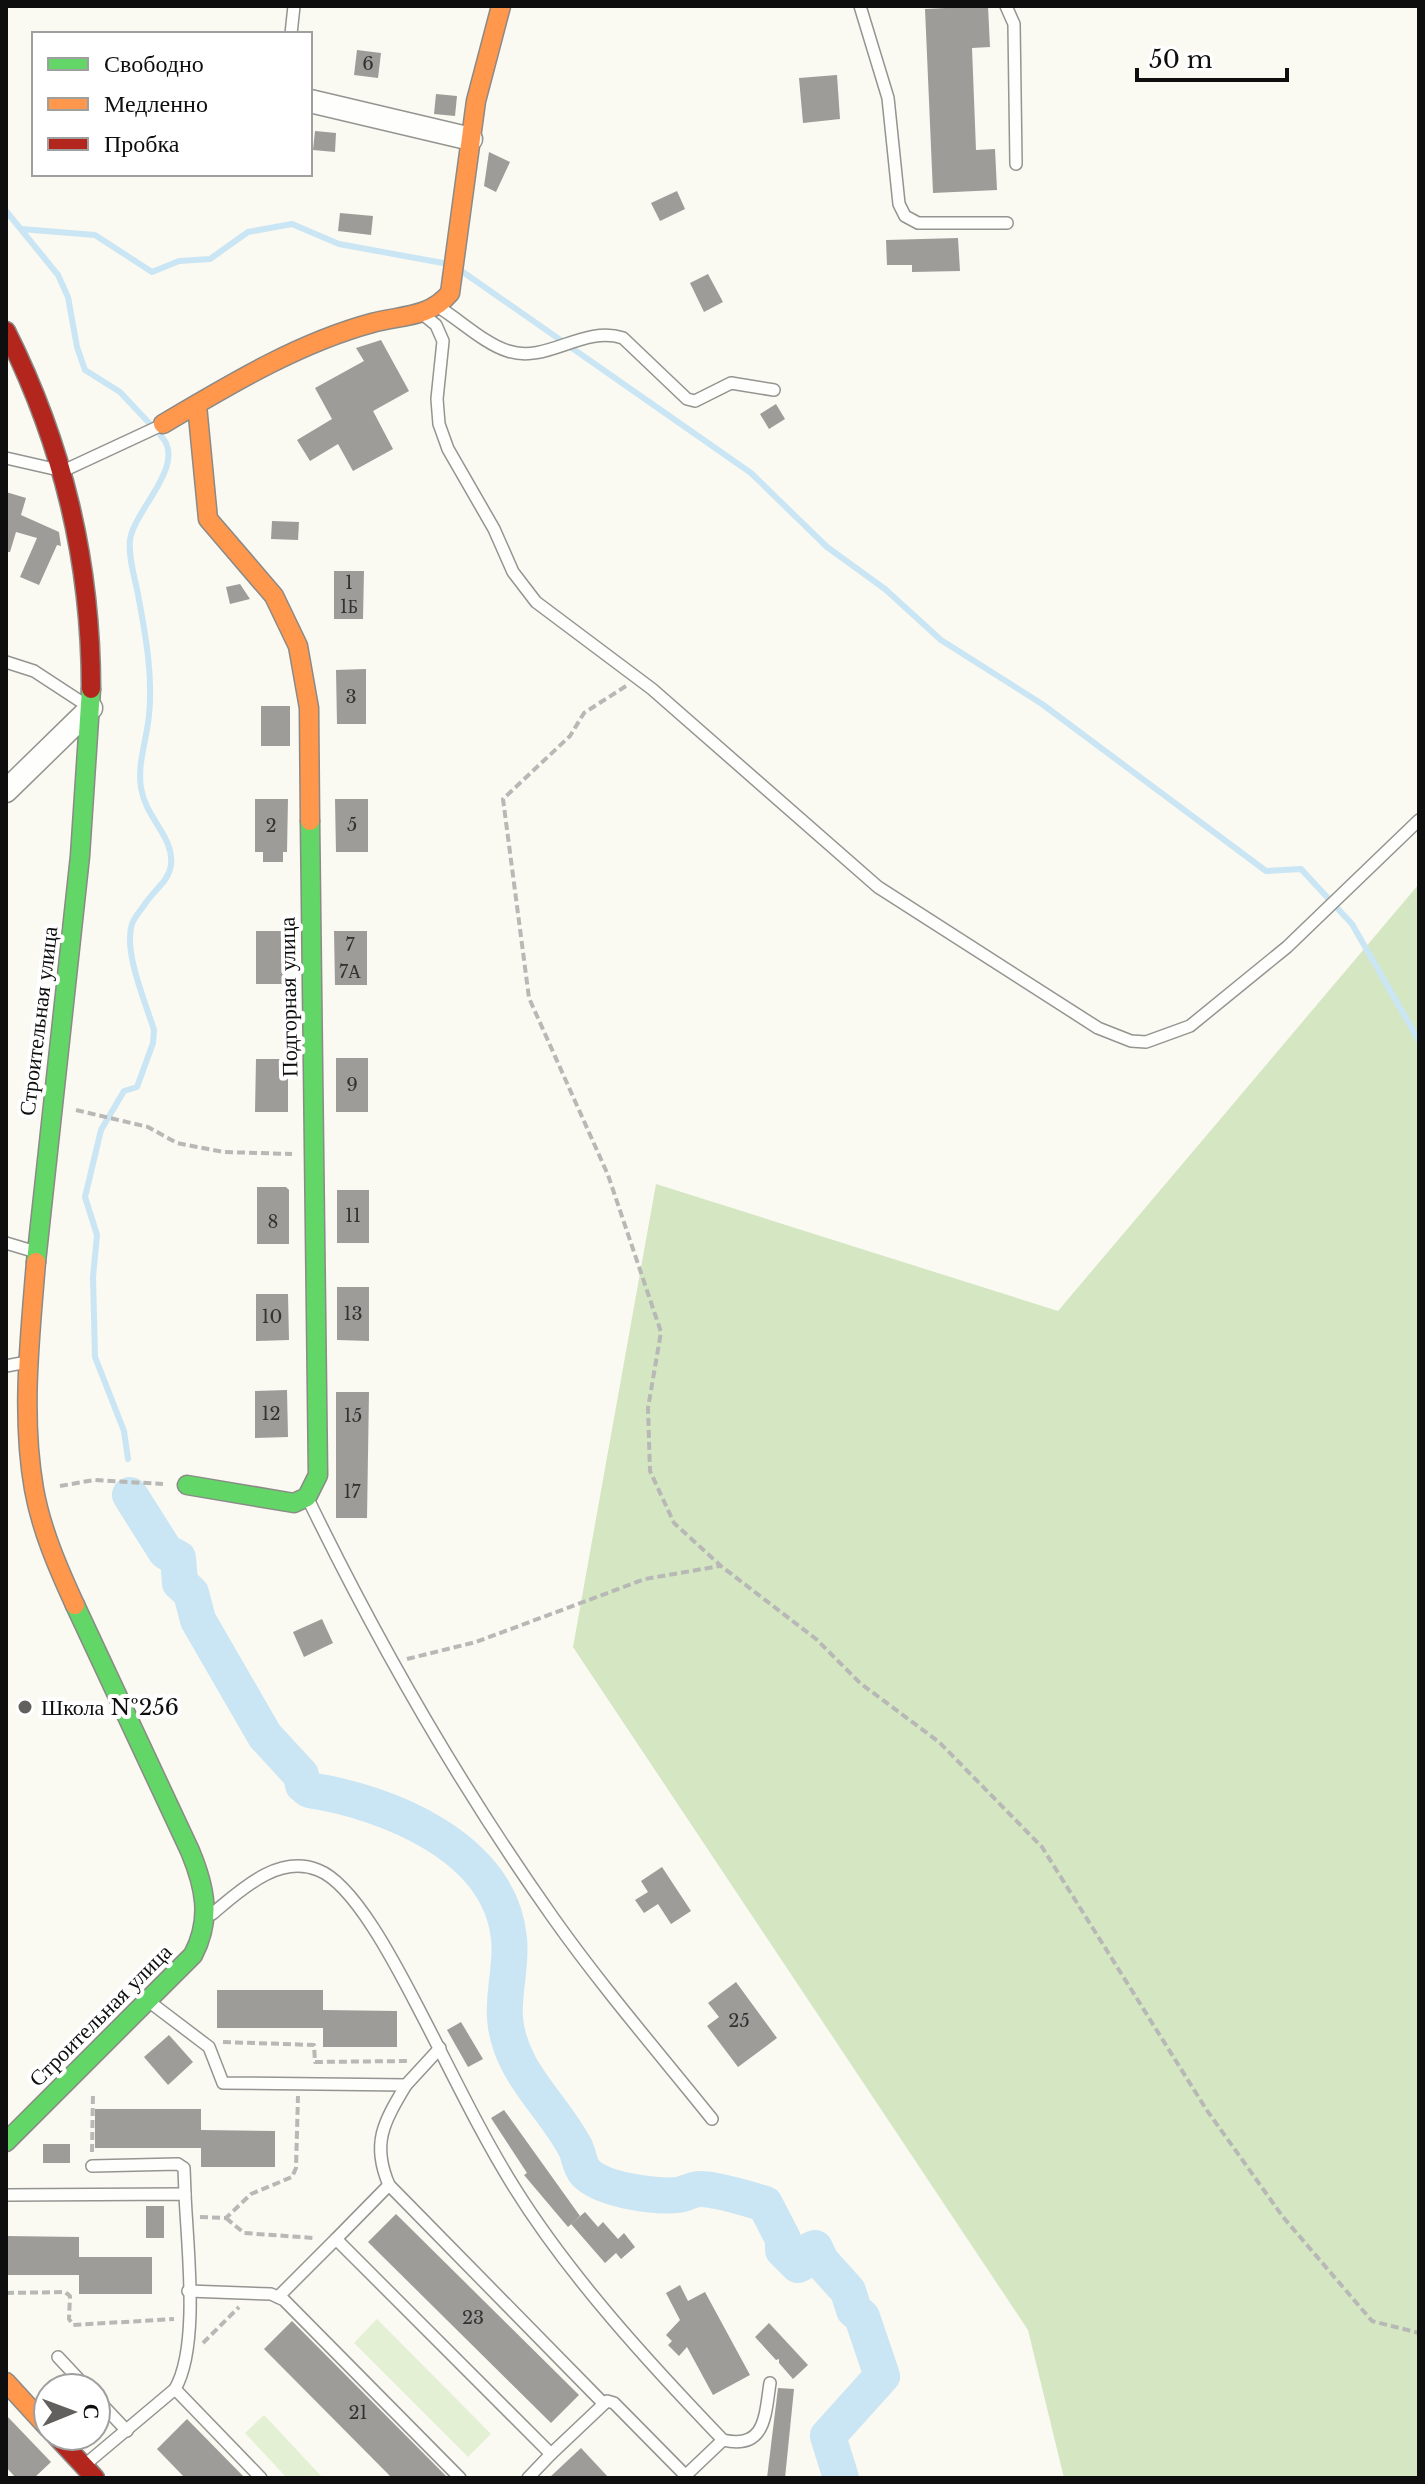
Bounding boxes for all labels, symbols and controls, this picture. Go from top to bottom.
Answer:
legend [32,32,312,176]
scale bar [1137,32,1287,82]
text: 50 m [1149,45,1213,74]
text: Свободно [104,49,204,78]
house number: 6 [362,53,374,75]
text: Медленно [104,89,208,118]
text: Пробка [104,129,180,158]
house number: 1 [345,572,353,594]
house number: 1Б [340,596,358,618]
house number: 3 [345,686,357,708]
house number: 5 [347,814,357,836]
house number: 2 [265,815,277,837]
street label: Подгорная улица [274,916,303,1077]
street label: Строительная улица [13,925,64,1117]
house number: 7 [345,934,355,956]
house number: 7А [339,961,361,983]
house number: 9 [346,1074,358,1096]
house number: 11 [345,1205,361,1227]
house number: 8 [268,1211,278,1233]
house number: 13 [343,1303,363,1325]
house number: 10 [262,1306,282,1328]
house number: 12 [261,1403,281,1425]
house number: 15 [344,1405,362,1427]
house number: 17 [343,1481,361,1503]
place label: Школа №256 [41,1694,179,1721]
marker: Школа №256 [16,1698,34,1716]
street label: Строительная улица [23,1938,177,2092]
house number: 25 [728,2010,750,2032]
house number: 23 [462,2307,484,2329]
north arrow [32,2372,112,2452]
house number: 21 [348,2402,368,2424]
text: С [78,2403,105,2420]

